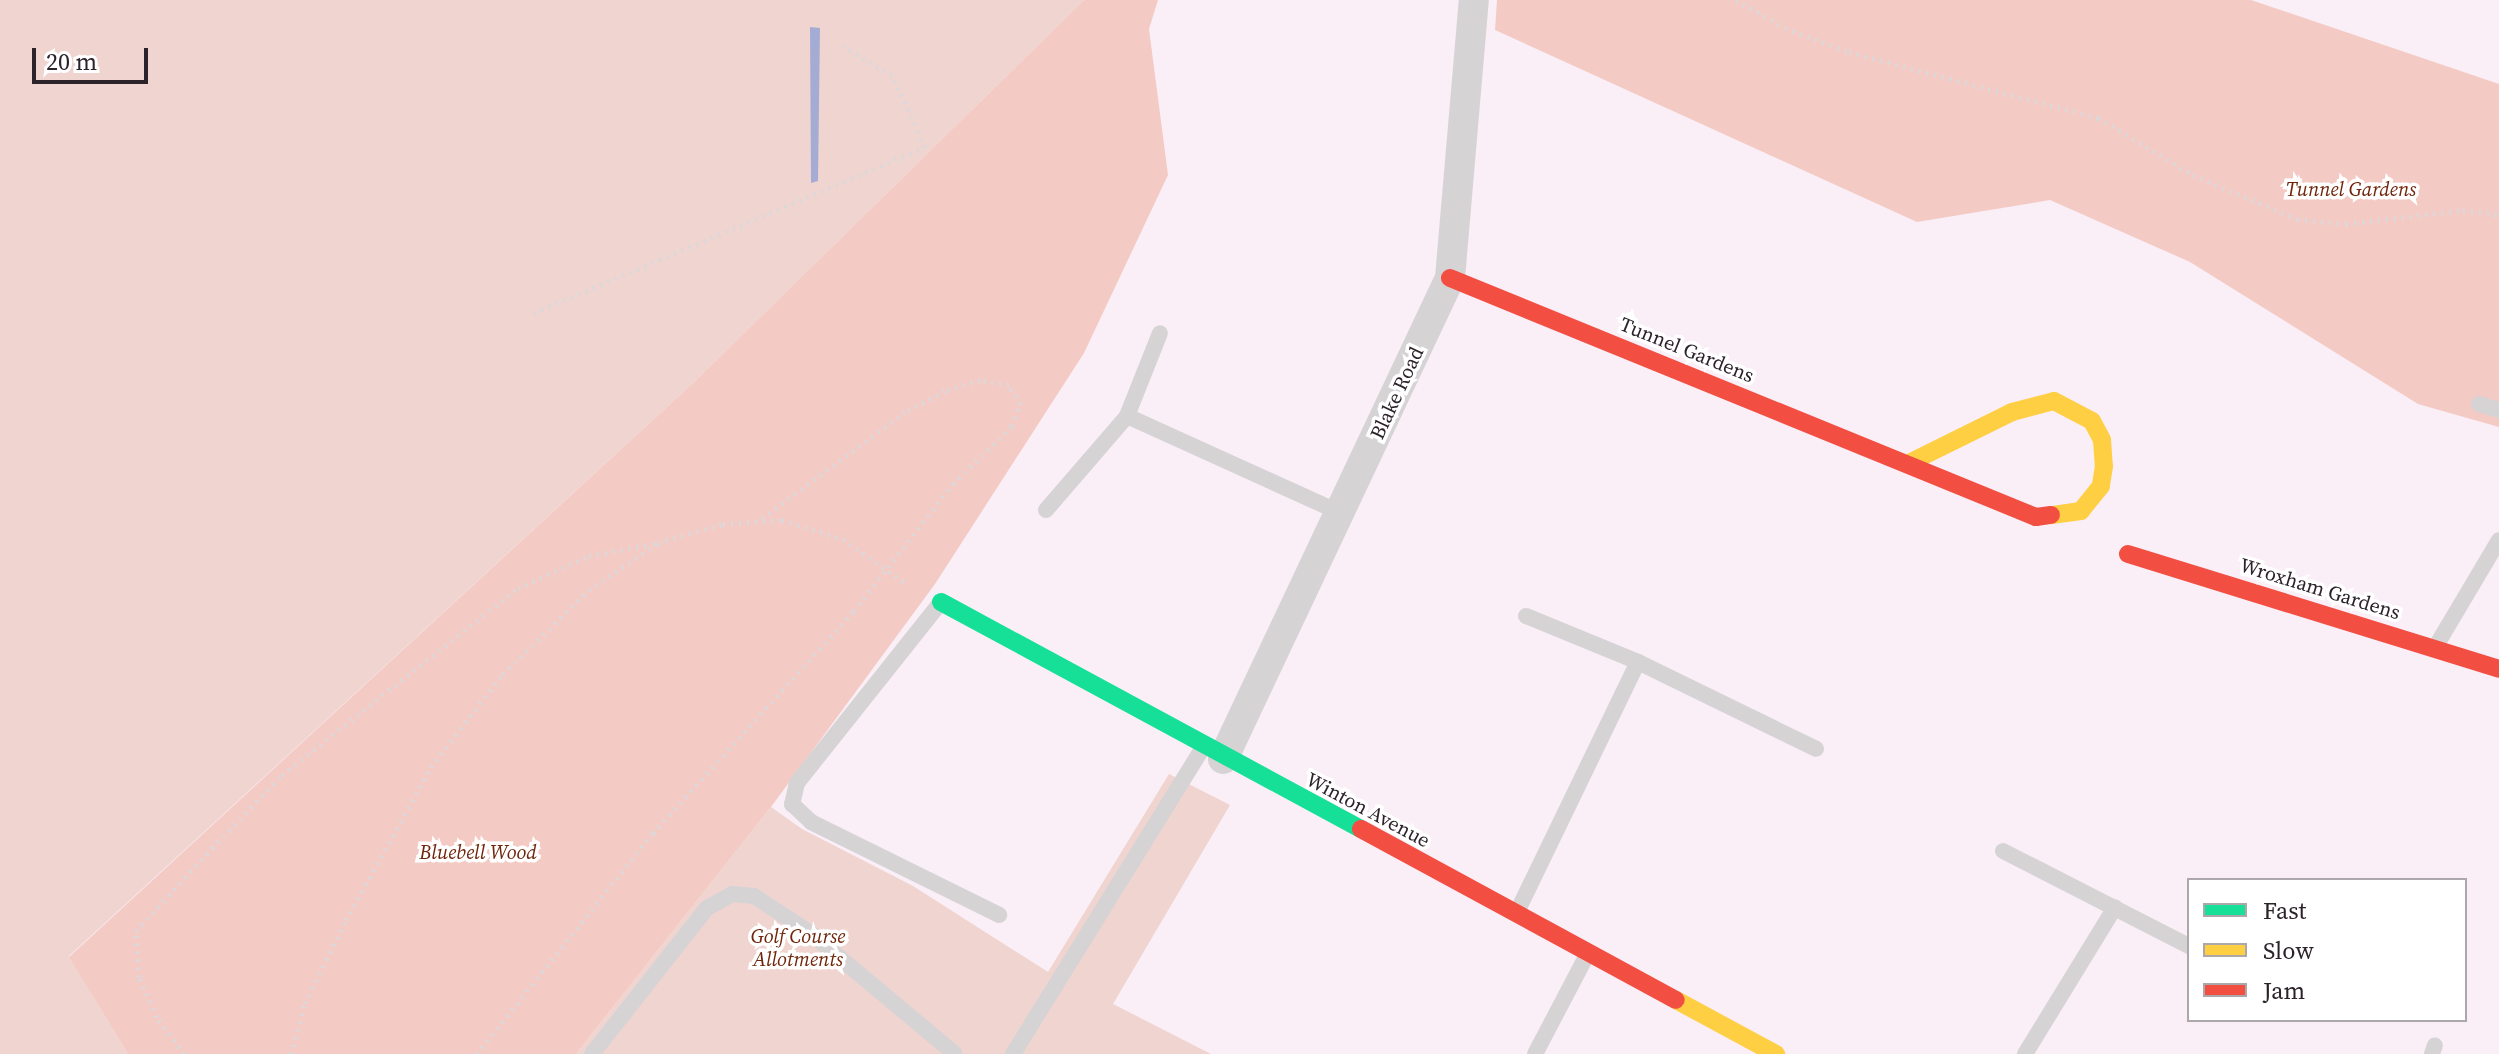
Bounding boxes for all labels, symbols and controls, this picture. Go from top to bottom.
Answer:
scale bar [36,32,152,82]
text: 20 m [46,45,97,78]
park label: Tunnel Gardens [2286,177,2416,201]
street label: Tunnel Gardens [1616,312,1758,388]
street label: Blake Road [1365,343,1429,443]
street label: Wroxham Gardens [2237,553,2403,625]
street label: Winton Avenue [1302,767,1434,853]
park label: Bluebell Wood [419,840,537,864]
legend [2187,878,2467,1022]
text: Fast [2263,894,2306,927]
park label: Golf Course Allotments [751,924,845,971]
text: Slow [2263,934,2314,967]
text: Jam [2263,974,2305,1007]

